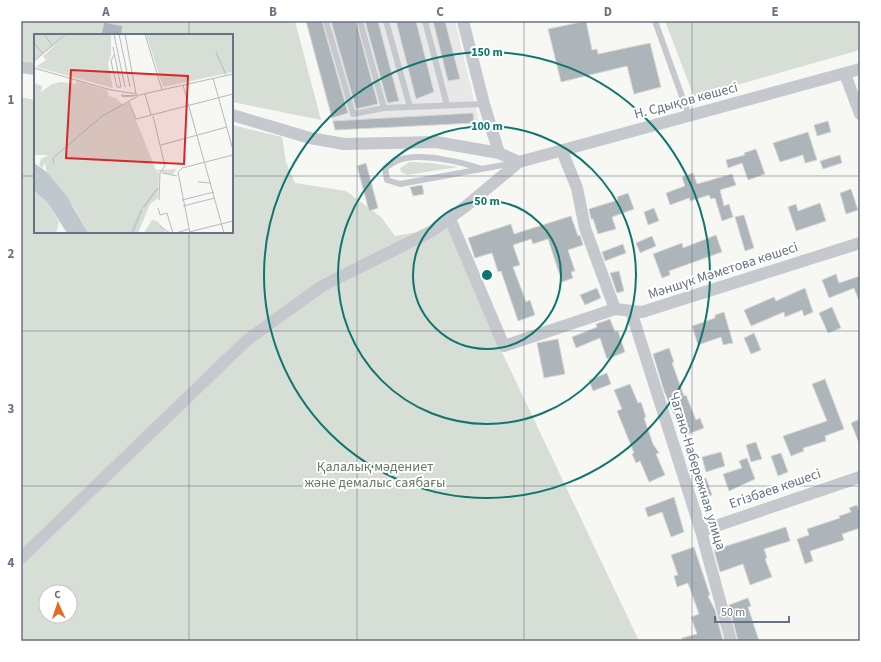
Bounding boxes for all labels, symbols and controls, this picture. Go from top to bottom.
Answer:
text: A [101,3,110,21]
text: B [269,3,277,21]
text: C [436,3,444,21]
text: D [604,3,612,21]
text: E [771,3,779,21]
inset map [34,34,233,233]
text: 150 m [471,44,503,61]
street label: Н. Сдықов көшесі [632,78,740,124]
text: 1 [8,91,15,109]
text: 100 m [471,118,503,135]
text: 50 m [474,193,500,210]
street label: Мәншүк Мәметова көшесі [645,237,801,305]
text: 2 [8,245,15,263]
centre of rings [480,268,494,282]
street label: Чагано-Набережная улица [663,389,731,553]
text: 3 [8,400,15,418]
park label: Қалалық мәдениет және демалыс саябағы [305,457,445,493]
street label: Егізбаев көшесі [726,464,824,514]
text: 4 [8,554,15,572]
north arrow [38,584,78,624]
text: С [54,587,62,602]
scale bar [715,598,789,624]
text: 50 m [721,604,745,621]

